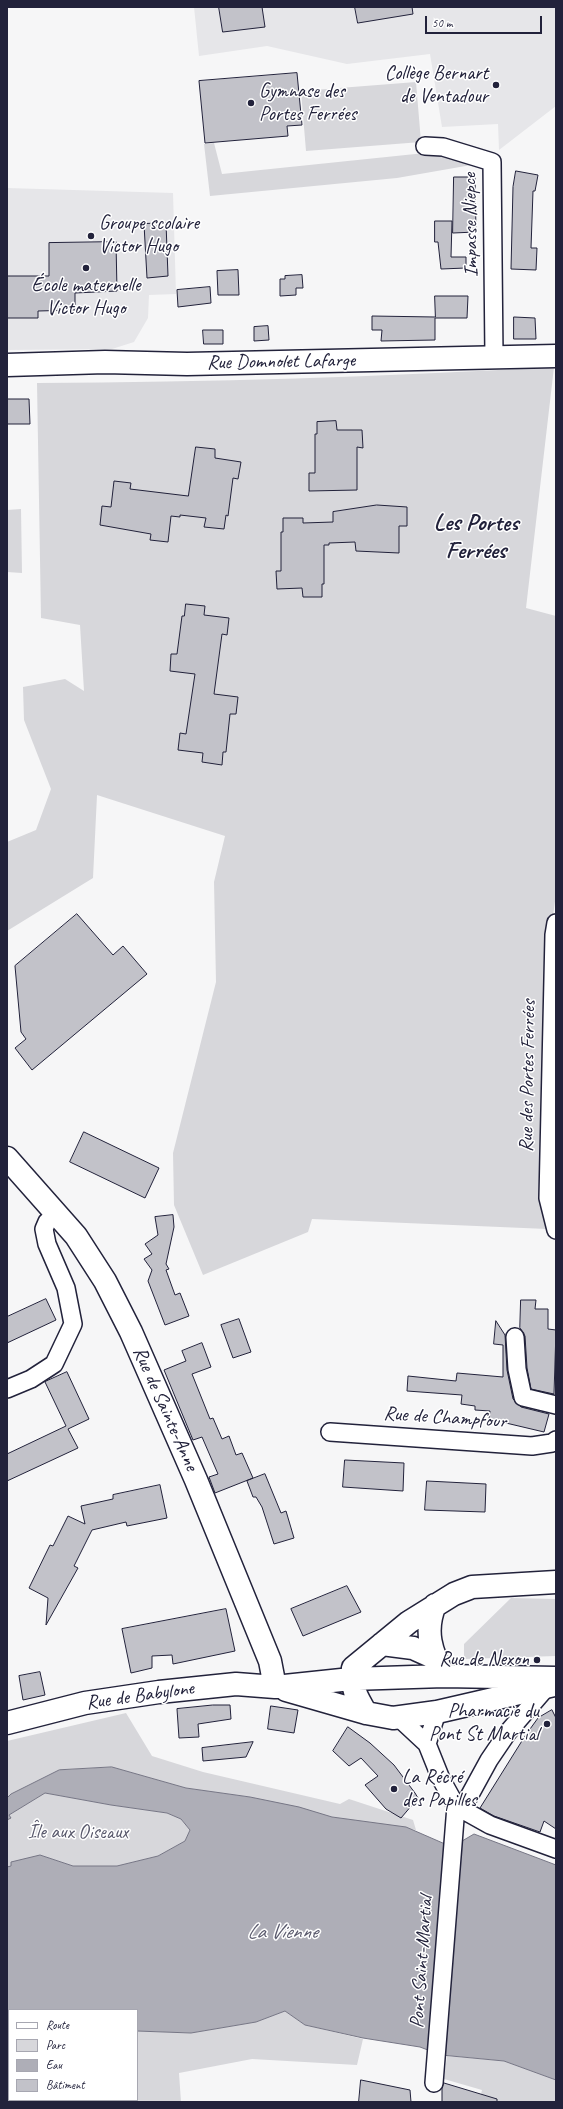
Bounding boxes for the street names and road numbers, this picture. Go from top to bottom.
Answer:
street label: Impasse Niepce [458,173,484,277]
street label: Rue Domnolet Lafarge [207,349,355,375]
street label: Rue des Portes Ferrées [515,1000,541,1152]
street label: Rue de Sainte-Anne [127,1343,203,1475]
street label: Rue de Champfour [383,1402,507,1434]
street label: Rue de Babylone [85,1677,195,1715]
street label: Pont Saint-Martial [405,1895,439,2029]

